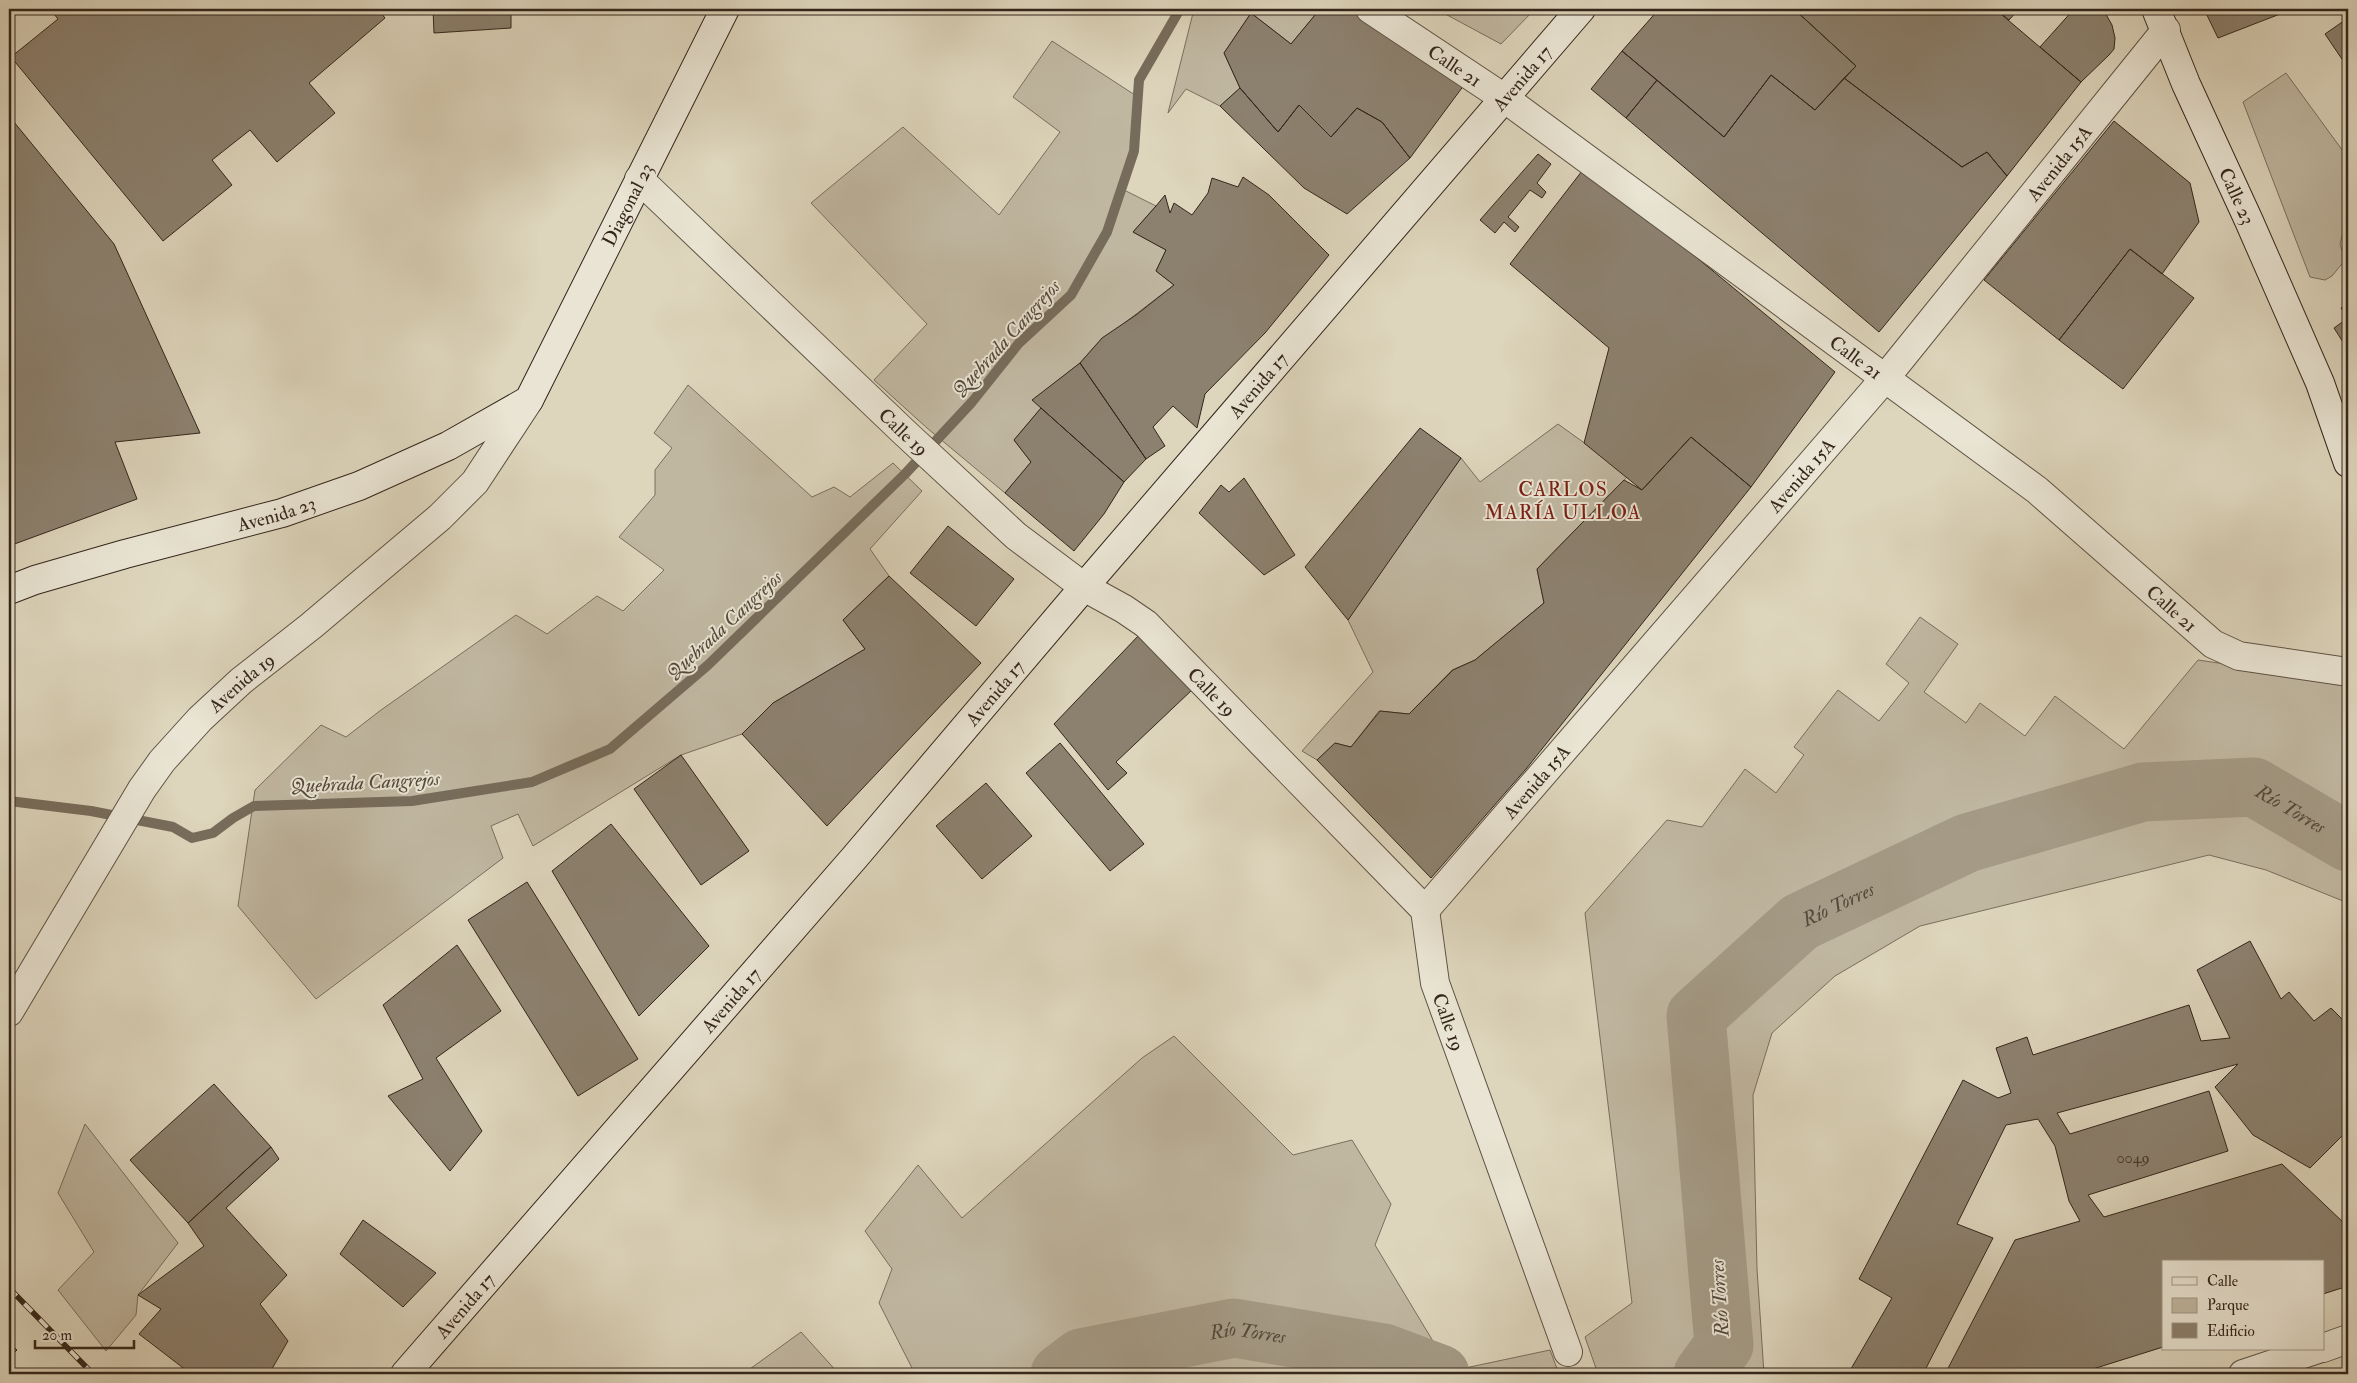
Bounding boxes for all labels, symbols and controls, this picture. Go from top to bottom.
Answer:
street label: Calle 21 [1423,40,1486,93]
street label: Avenida 17 [1487,40,1558,117]
street label: Avenida 15A [2021,121,2097,207]
street label: Diagonal 23 [597,159,659,251]
street label: Calle 23 [2213,164,2260,229]
water label: Quebrada Cangrejos [947,274,1067,403]
street label: Calle 21 [1824,330,1887,385]
street label: Avenida 17 [1223,348,1294,424]
street label: Calle 19 [873,403,933,462]
street label: Avenida 15A [1763,434,1841,519]
district label: CARLOS MARÍA ULLOA [1485,477,1641,525]
street label: Avenida 23 [234,491,319,537]
water label: Quebrada Cangrejos [661,565,788,686]
street label: Calle 21 [2141,580,2202,638]
street label: Avenida 19 [203,648,280,719]
street label: Avenida 17 [960,655,1030,732]
street label: Calle 19 [1182,663,1241,722]
street label: Avenida 15A [1498,740,1576,825]
water label: Quebrada Cangrejos [290,766,441,800]
water label: Río Torres [2250,778,2331,840]
water label: Río Torres [1797,877,1879,933]
street label: Avenida 17 [696,963,767,1039]
street label: Calle 19 [1427,990,1469,1054]
house number: 0049 [2116,1148,2150,1168]
water label: Río Torres [1704,1258,1735,1338]
legend [2162,1260,2324,1350]
street label: Avenida 17 [430,1268,501,1344]
text: Calle [2207,1272,2238,1291]
text: Parque [2207,1296,2249,1315]
water label: Río Torres [1206,1316,1288,1349]
scale bar [35,1318,134,1350]
text: Edificio [2207,1322,2255,1341]
text: 20 m [42,1326,72,1345]

